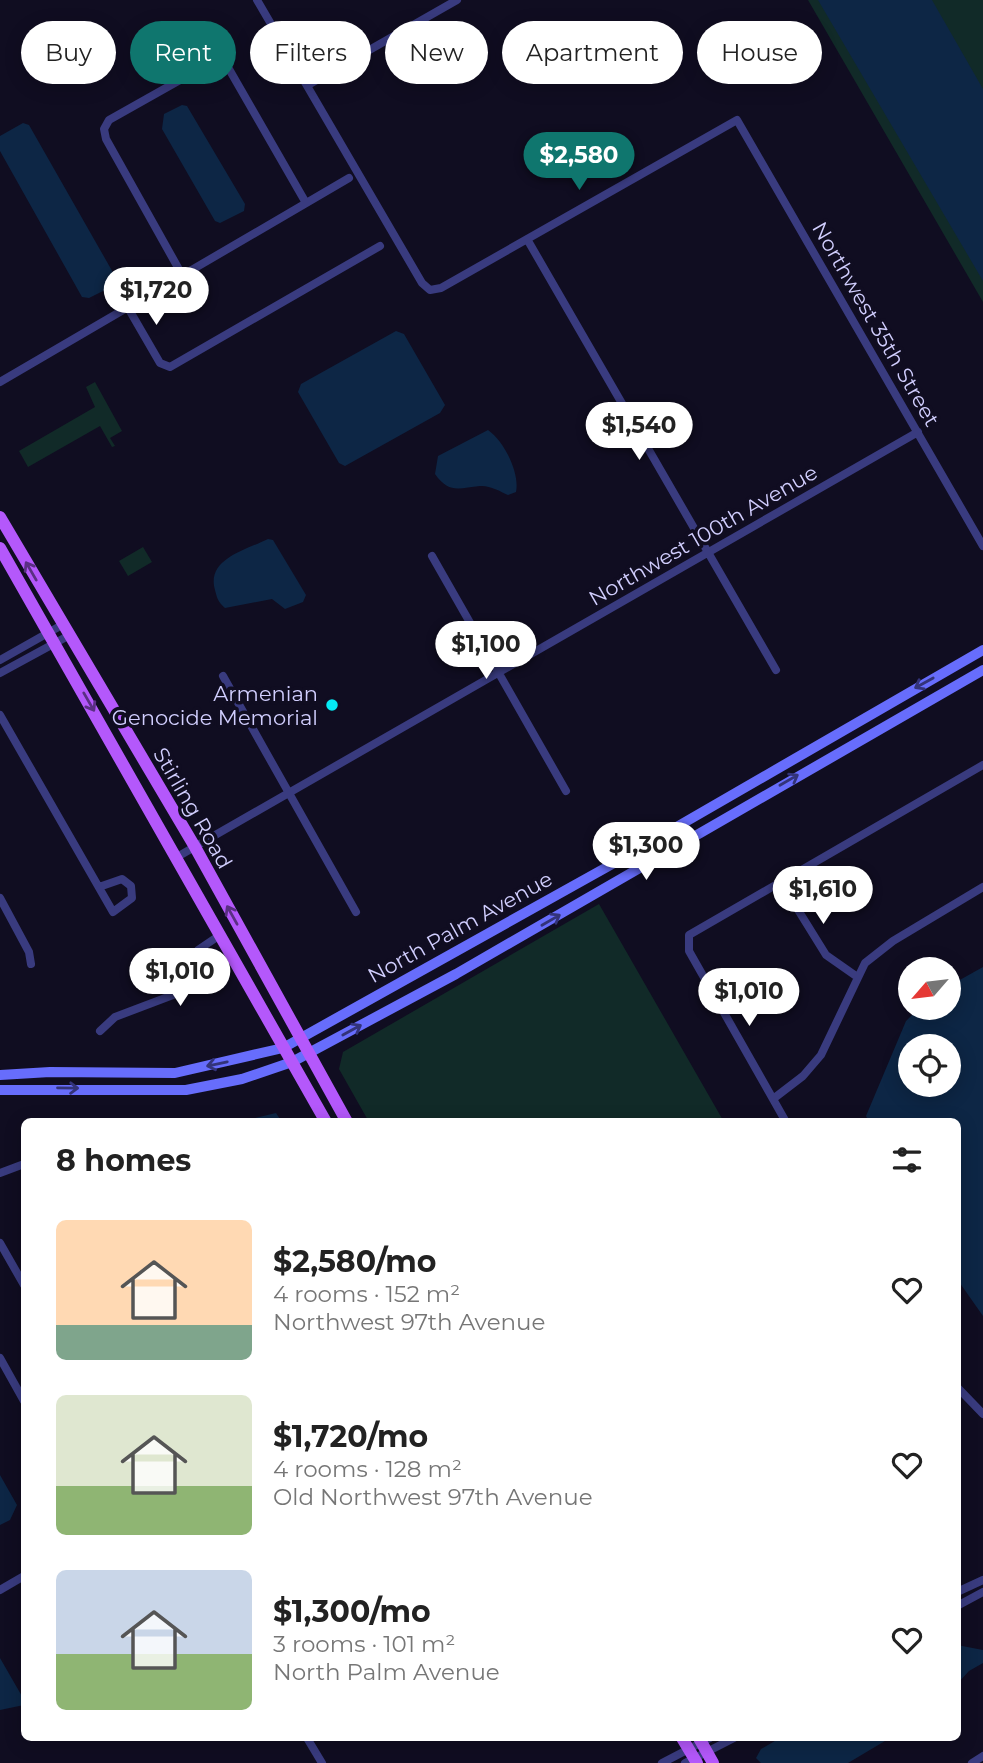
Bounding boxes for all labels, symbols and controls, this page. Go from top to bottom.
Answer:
chip: Buy [21,21,116,84]
chip: Rent [130,21,236,84]
chip: Filters [250,21,371,84]
chip: New [385,21,488,84]
chip: Apartment [502,21,683,84]
chip: House [697,21,822,84]
pin: $2,580 [522,132,636,192]
text: $2,580 [540,141,618,169]
street label: Northwest 35th Street [807,217,945,431]
pin: $1,720 [99,268,213,327]
text: $1,720 [120,276,192,304]
pin: $1,540 [582,402,696,462]
text: $1,540 [602,411,676,439]
street label: Northwest 100th Avenue [584,459,822,611]
one-way arrow [24,561,38,581]
pin: $1,100 [429,622,543,681]
text: $1,100 [451,630,521,658]
one-way arrow [914,677,934,691]
place label: Armenian Genocide Memorial [112,681,318,730]
one-way arrow [82,692,96,712]
marker: Armenian Genocide Memorial [324,697,340,713]
street label: Stirling Road [148,743,238,873]
one-way arrow [779,772,799,786]
pin: $1,300 [589,822,703,882]
text: $1,300 [609,831,683,859]
street label: North Palm Avenue [363,866,557,988]
pin: $1,610 [766,866,880,926]
text: $1,610 [789,875,857,903]
one-way arrow [225,905,238,926]
one-way arrow [541,912,561,926]
pin: $1,010 [123,948,237,1008]
text: $1,010 [145,957,215,985]
north arrow [898,957,961,1020]
map controls [898,957,961,1097]
pin: $1,010 [692,968,806,1028]
text: $1,010 [714,977,784,1005]
one-way arrow [342,1023,362,1037]
button: locate [898,1034,961,1097]
one-way arrow [206,1058,229,1072]
one-way arrow [56,1081,79,1095]
icon: filters [888,1141,926,1179]
text: 8 homes [56,1142,191,1179]
text: $2,580/mo [273,1243,437,1280]
icon: home [112,1248,196,1332]
icon: heart [888,1271,926,1309]
text: 4 rooms · 152 m² [273,1280,460,1308]
text: Northwest 97th Avenue [273,1308,545,1336]
text: $1,720/mo [273,1418,428,1455]
icon: home [112,1423,196,1507]
icon: heart [888,1446,926,1484]
text: 4 rooms · 128 m² [273,1455,462,1483]
text: Old Northwest 97th Avenue [273,1483,593,1511]
text: $1,300/mo [273,1593,431,1630]
icon: home [112,1598,196,1682]
icon: heart [888,1621,926,1659]
text: 3 rooms · 101 m² [273,1630,455,1658]
text: North Palm Avenue [273,1658,500,1686]

